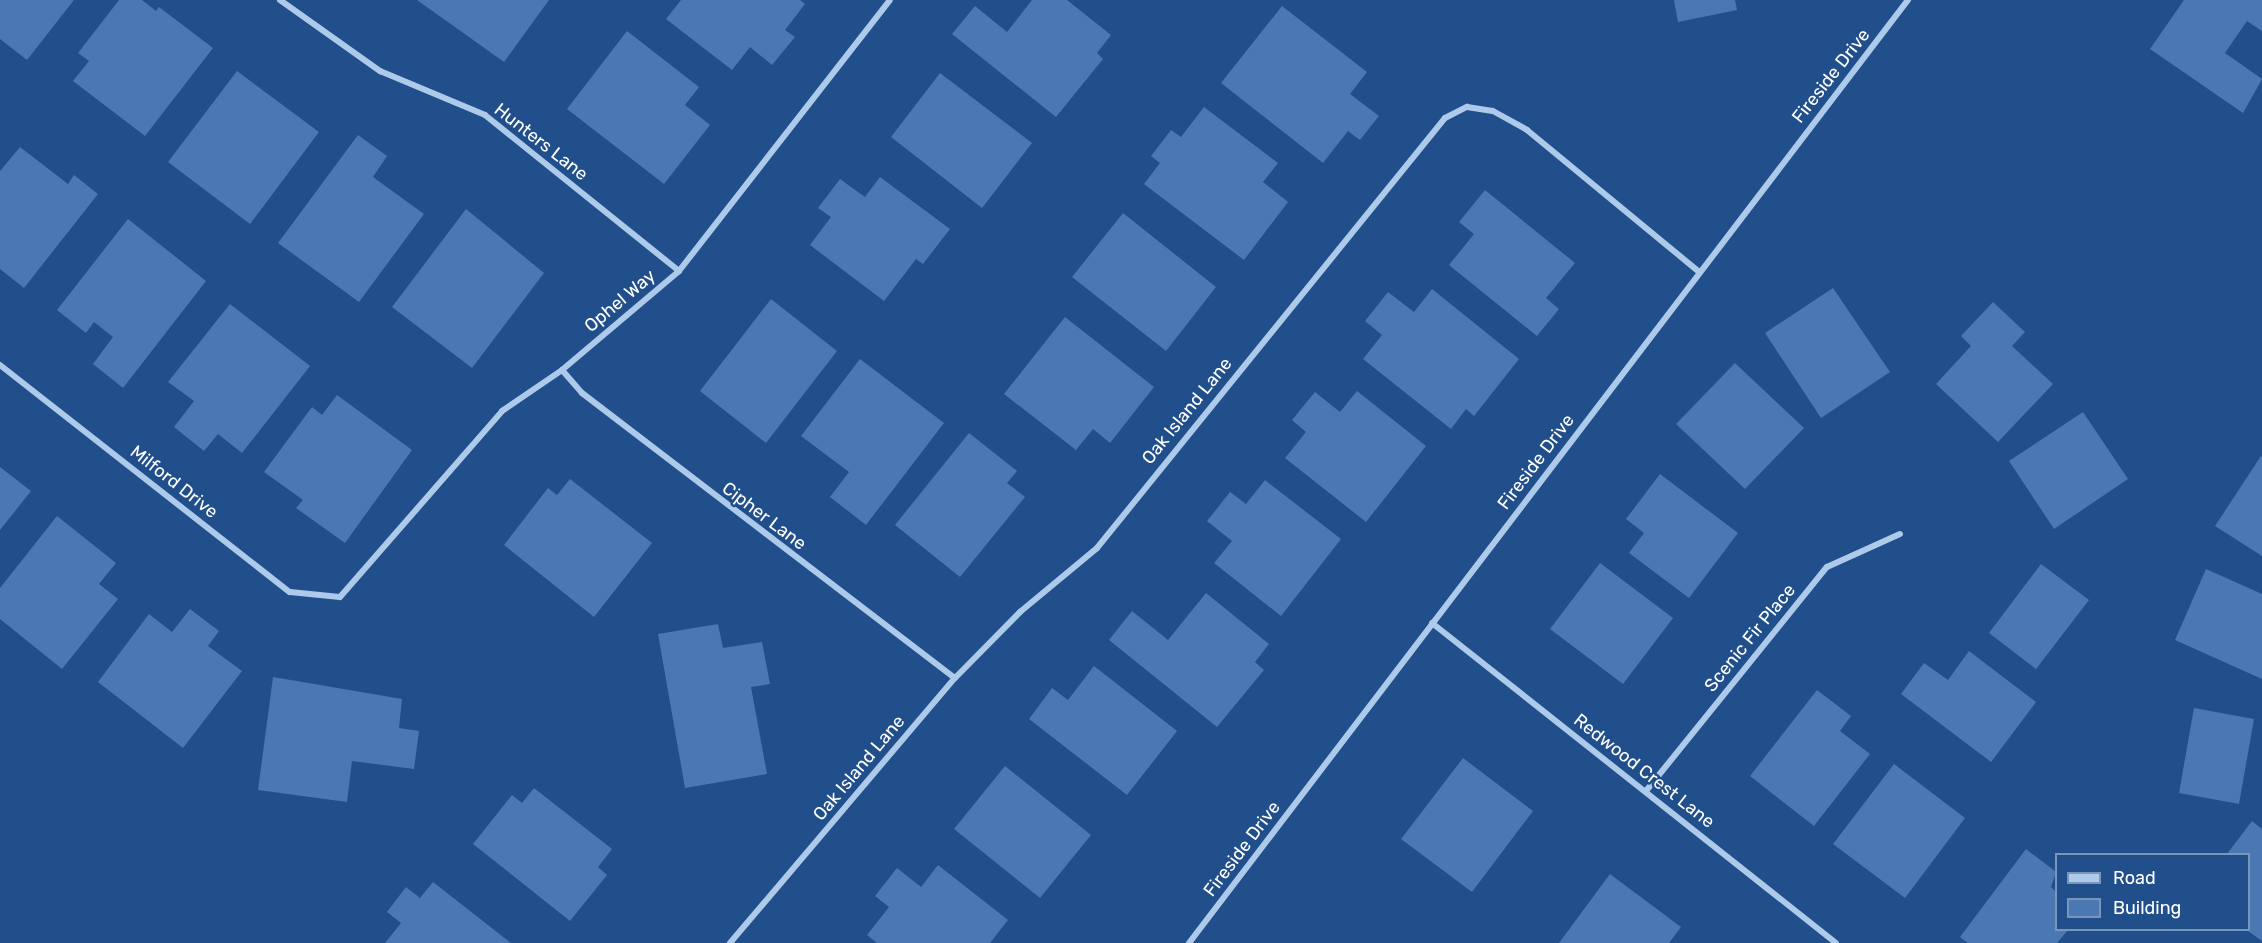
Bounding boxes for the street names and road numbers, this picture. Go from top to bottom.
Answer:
street label: Fireside Drive [1788,25,1874,127]
street label: Hunters Lane [490,99,592,185]
street label: Ophel Way [580,265,660,337]
street label: Oak Island Lane [1137,353,1237,469]
street label: Fireside Drive [1493,410,1579,514]
street label: Milford Drive [126,441,222,523]
street label: Cipher Lane [717,477,811,555]
street label: Scenic Fir Place [1700,580,1800,696]
street label: Redwood Crest Lane [1569,709,1719,833]
street label: Oak Island Lane [809,711,909,825]
street label: Fireside Drive [1199,797,1285,901]

